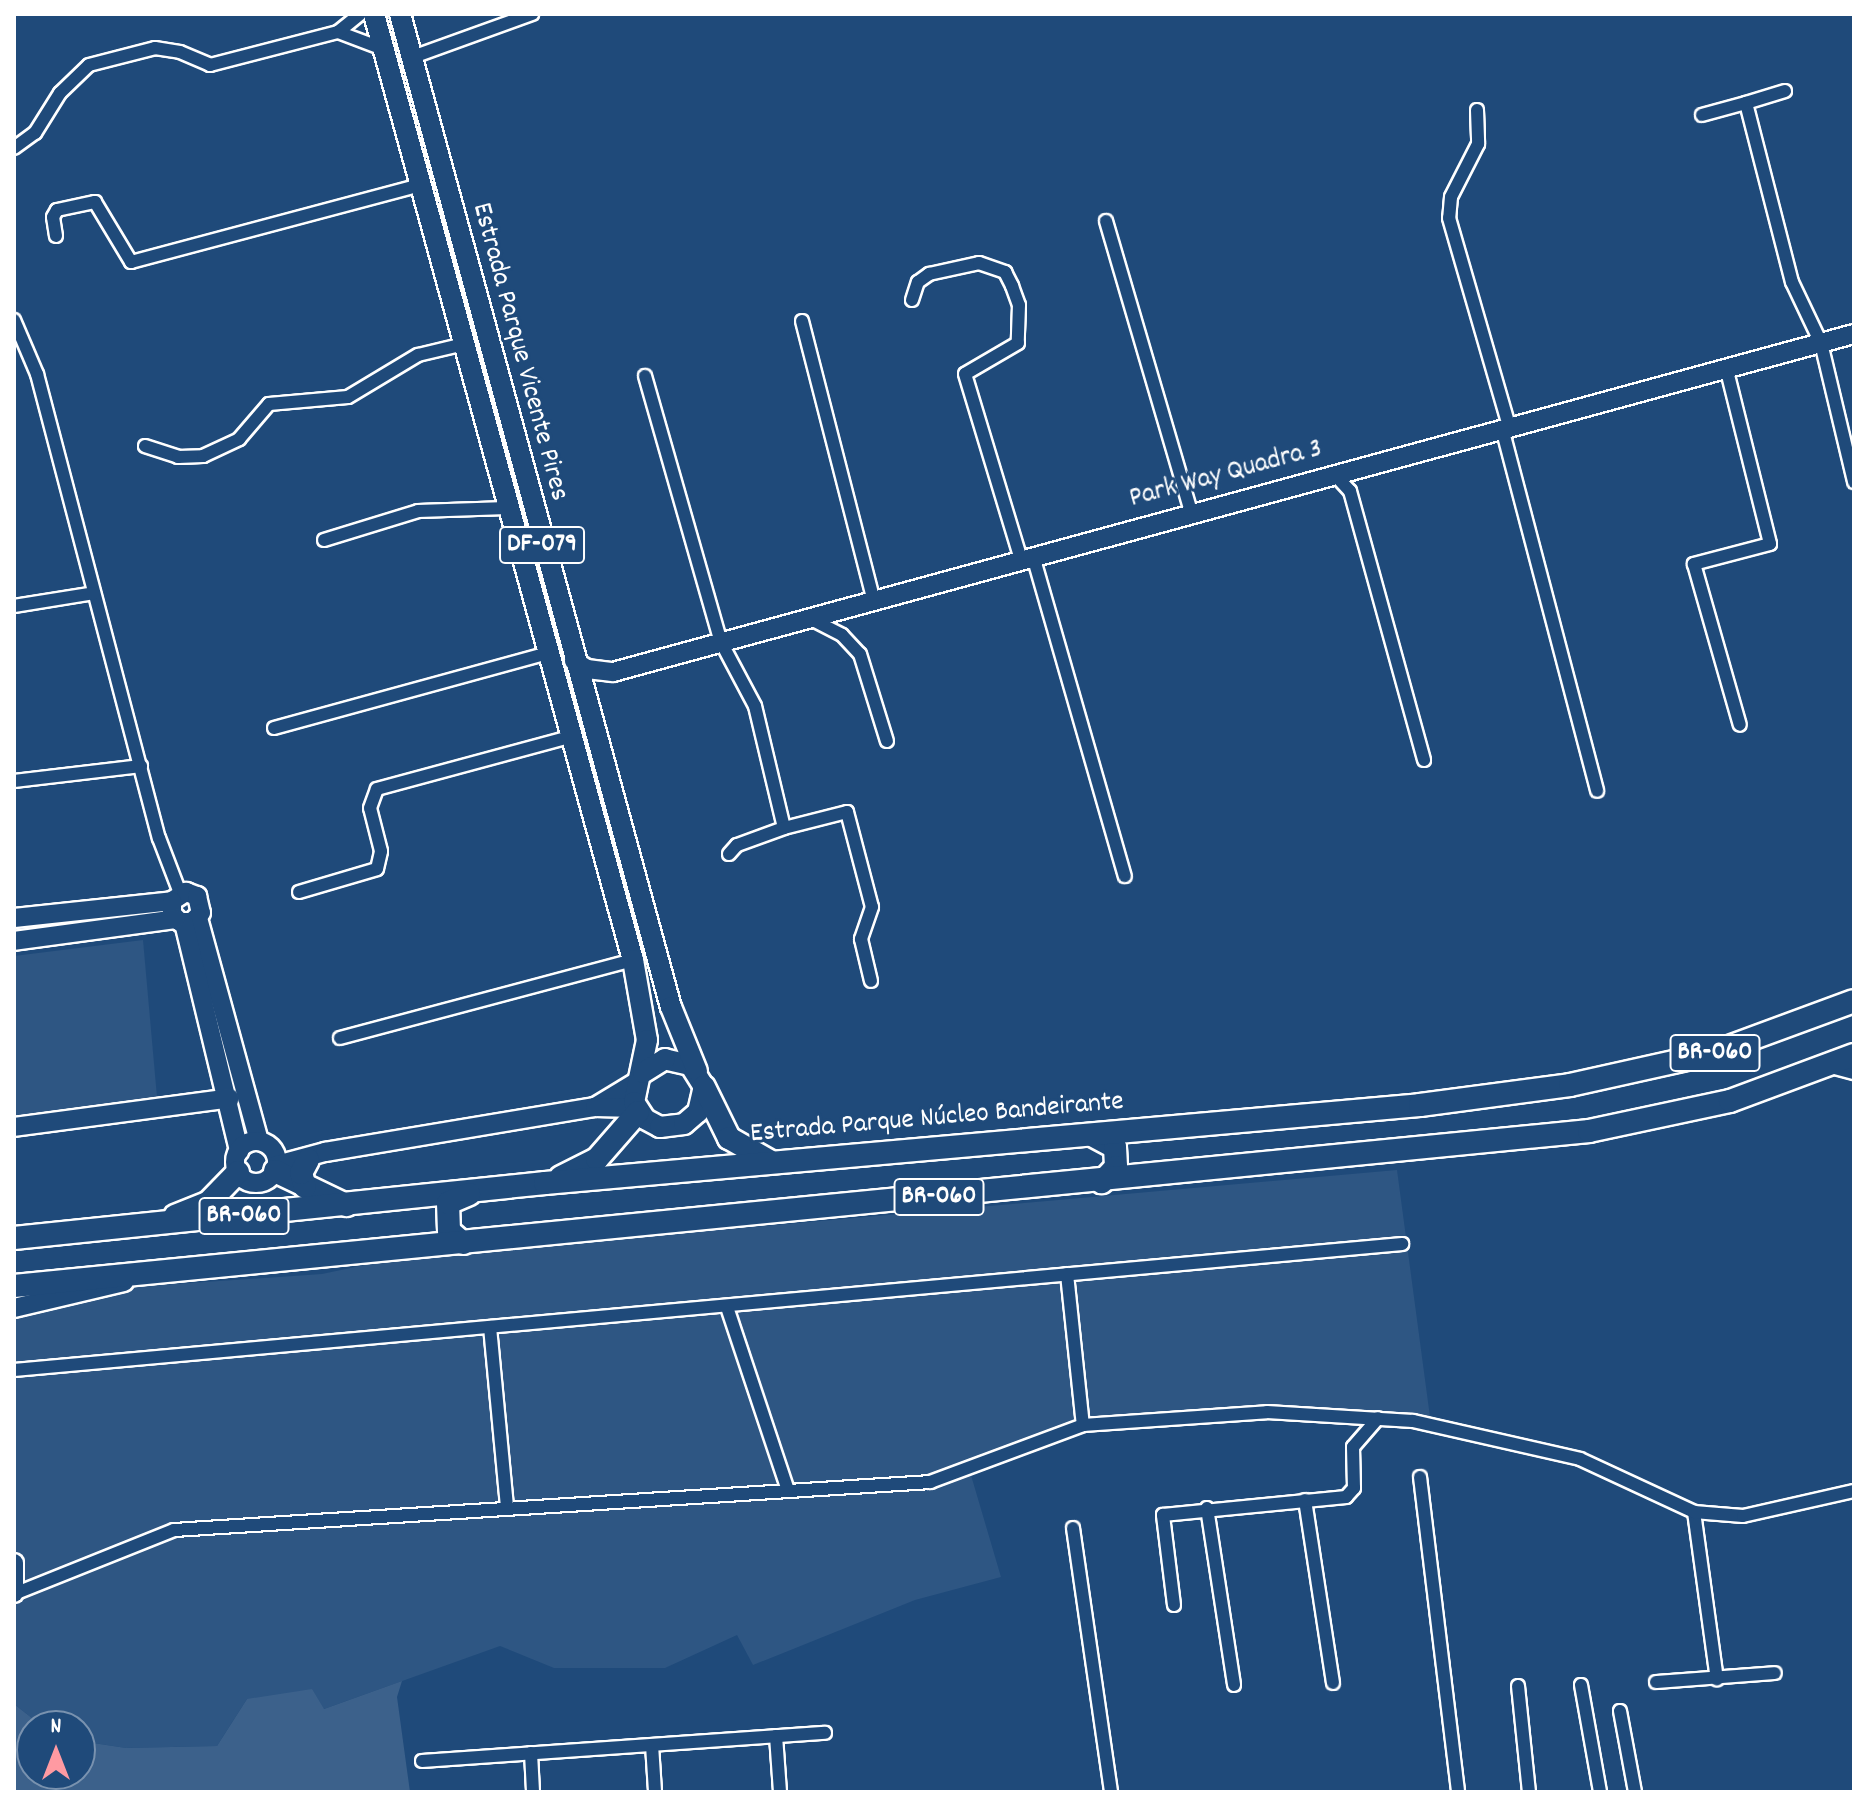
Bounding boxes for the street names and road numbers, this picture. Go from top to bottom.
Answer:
street label: Estrada Parque Vicente Pires [463,199,575,505]
street label: Park Way Quadra 3 [1126,433,1326,517]
road number: DF-079 [498,523,586,567]
road number: BR-060 [1669,1031,1761,1075]
street label: Estrada Parque Núcleo Bandeirante [749,1086,1125,1152]
road number: BR-060 [893,1175,985,1219]
road number: BR-060 [198,1194,290,1238]

